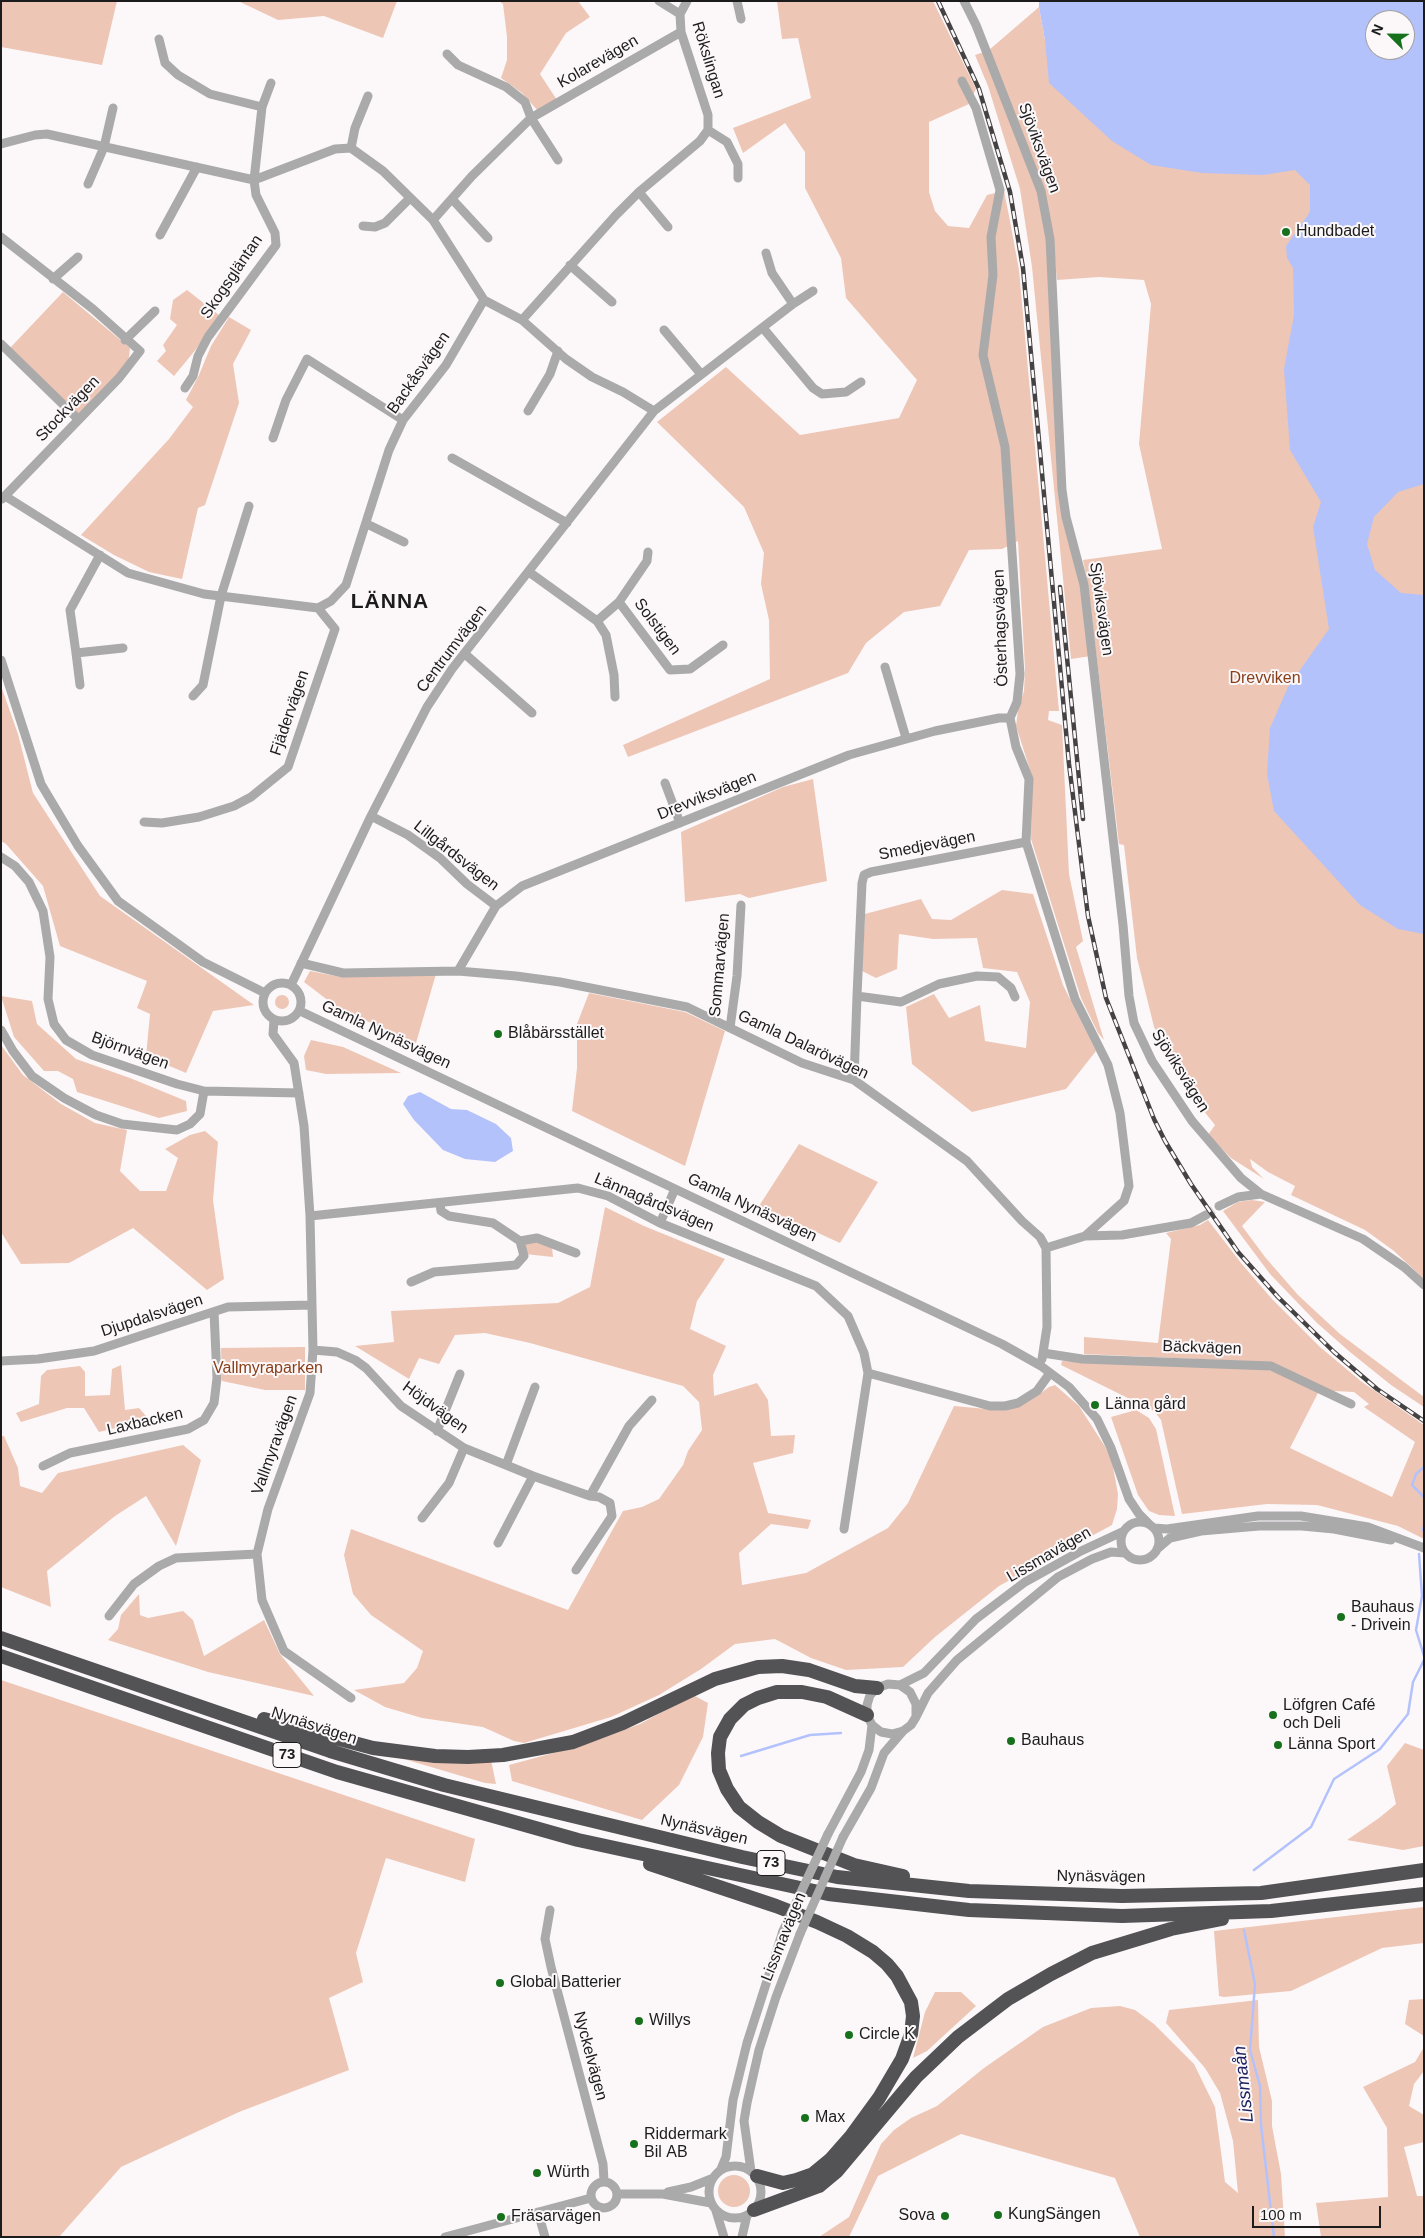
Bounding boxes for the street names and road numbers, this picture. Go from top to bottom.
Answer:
street label: Rökslingan [687,19,729,101]
street label: Kolarevägen [554,31,642,93]
street label: Sjöviksvägen [1014,100,1064,196]
street label: Skogsgläntan [197,231,267,323]
street label: Backåsvägen [384,328,454,418]
street label: Stockvägen [32,372,104,446]
street label: Sjöviksvägen [1085,561,1117,657]
street label: Österhagsvägen [989,569,1013,687]
street label: Solstigen [630,595,684,659]
street label: Centrumvägen [413,601,491,697]
street label: Fjädervägen [266,668,314,758]
street label: Drevviksvägen [655,767,759,825]
street label: Lillgårdsvägen [409,817,503,895]
street label: Smedjevägen [877,827,977,865]
street label: Sommarvägen [706,912,734,1018]
street label: Gamla Nynäsvägen [318,997,454,1073]
street label: Gamla Dalarövägen [734,1006,872,1084]
street label: Sjöviksvägen [1147,1026,1213,1116]
street label: Björnvägen [89,1028,171,1074]
street label: Lännagårdsvägen [591,1169,717,1237]
street label: Gamla Nynäsvägen [684,1170,820,1246]
street label: Djupdalsvägen [99,1291,205,1341]
street label: Bäckvägen [1162,1337,1242,1359]
street label: Höjdvägen [398,1378,472,1438]
street label: Vallmyravägen [248,1393,302,1497]
street label: Laxbacken [105,1404,185,1440]
street label: Lissmavägen [1003,1523,1095,1587]
street label: Nynäsvägen [269,1703,359,1749]
road number: 73 [273,1742,301,1768]
street label: Nynäsvägen [659,1811,749,1849]
road number: 73 [757,1850,785,1876]
street label: Nynäsvägen [1056,1867,1146,1887]
street label: Lissmavägen [757,1890,811,1984]
street label: Nyckelvägen [569,2009,611,2103]

